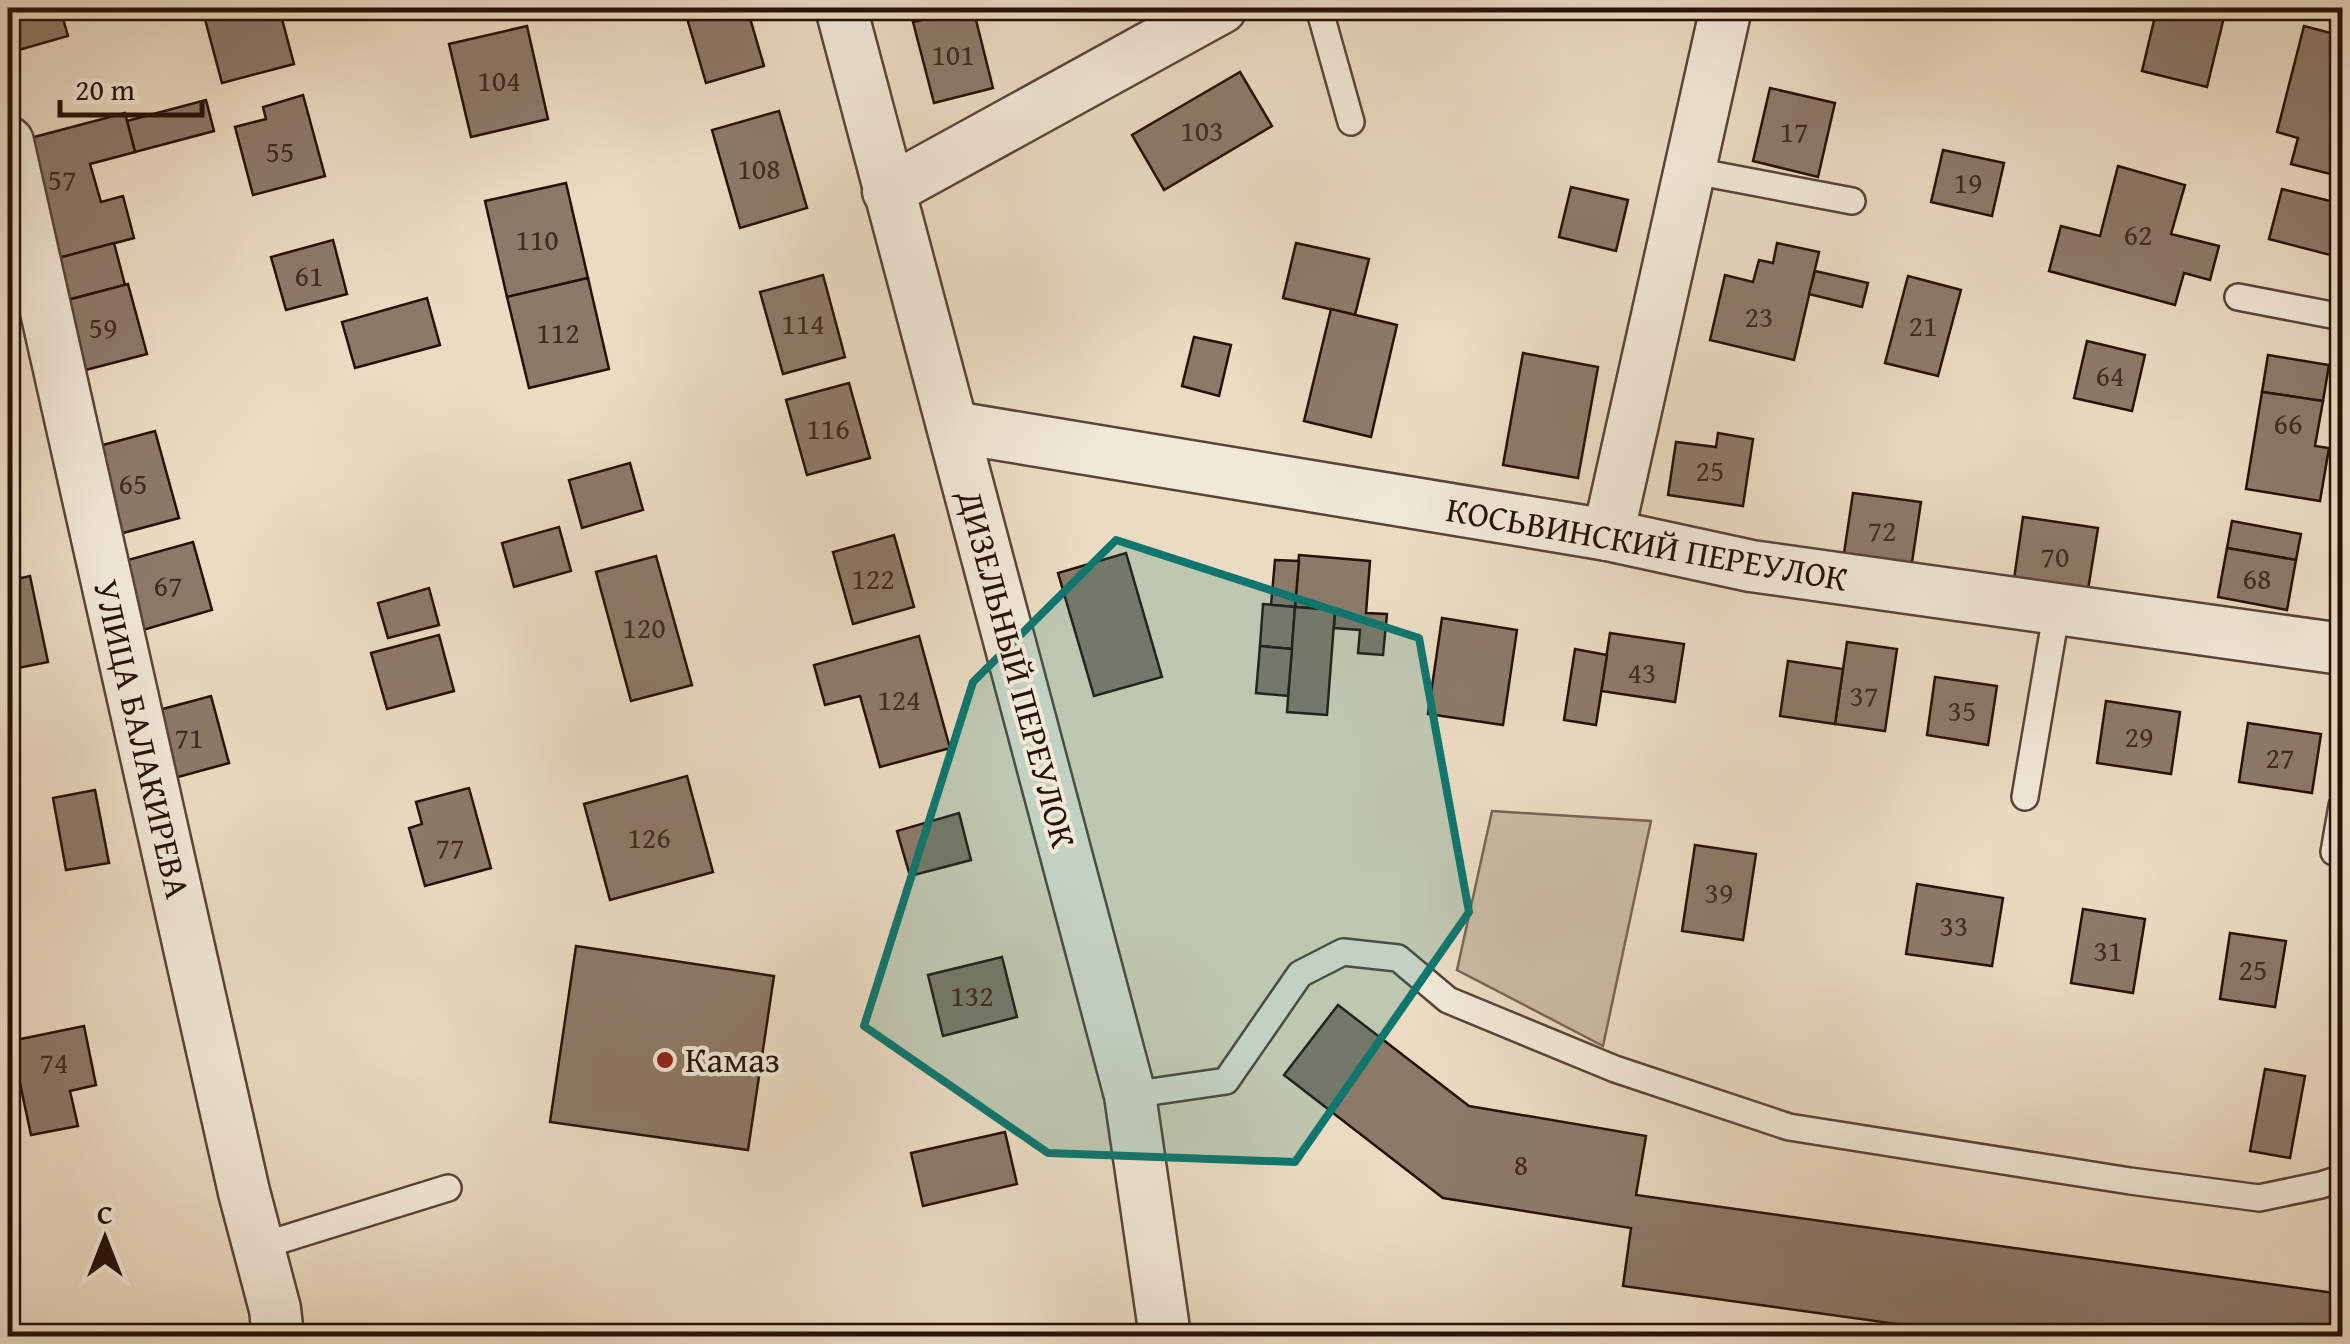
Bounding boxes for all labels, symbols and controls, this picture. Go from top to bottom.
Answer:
house number: 101 [931,32,975,76]
scale bar [60,55,202,117]
house number: 104 [477,58,521,102]
text: 20 m [75,67,135,111]
house number: 103 [1180,108,1224,152]
house number: 17 [1780,109,1808,153]
house number: 55 [266,129,294,173]
house number: 108 [737,146,781,190]
house number: 57 [48,157,76,201]
house number: 19 [1954,160,1982,204]
house number: 62 [2124,212,2152,256]
house number: 110 [515,217,559,261]
house number: 61 [295,253,323,297]
house number: 23 [1745,294,1773,338]
house number: 114 [781,301,825,345]
house number: 21 [1909,303,1937,347]
house number: 59 [89,305,117,349]
house number: 112 [536,310,580,354]
house number: 64 [2096,353,2124,397]
house number: 66 [2274,401,2302,445]
house number: 116 [806,406,850,450]
house number: 25 [1696,448,1724,492]
house number: 65 [119,461,147,505]
street label: ДИЗЕЛЬНЫЙ ПЕРЕУЛОК [945,483,1090,854]
street label: КОСЬВИНСКИЙ ПЕРЕУЛОК [1443,483,1852,604]
house number: 72 [1868,508,1896,552]
house number: 70 [2041,534,2069,578]
house number: 122 [851,556,895,600]
house number: 68 [2243,556,2271,600]
house number: 67 [154,563,182,607]
street label: УЛИЦА БАЛАКИРЕВА [81,574,204,903]
house number: 120 [622,605,666,649]
house number: 43 [1628,650,1656,694]
house number: 37 [1850,673,1878,717]
house number: 124 [877,677,921,721]
house number: 35 [1948,688,1976,732]
house number: 29 [2125,714,2153,758]
house number: 71 [175,715,203,759]
house number: 27 [2266,735,2294,779]
house number: 126 [627,815,671,859]
house number: 77 [436,825,464,869]
house number: 39 [1705,870,1733,914]
house number: 33 [1940,903,1968,947]
house number: 31 [2094,928,2122,972]
house number: 25 [2239,947,2267,991]
house number: 132 [950,973,994,1017]
place label: Камаз [685,1034,780,1085]
house number: 74 [40,1040,68,1084]
marker: Камаз [654,1049,676,1071]
house number: 8 [1514,1142,1528,1186]
north arrow [55,1189,155,1289]
text: С [97,1193,113,1234]

